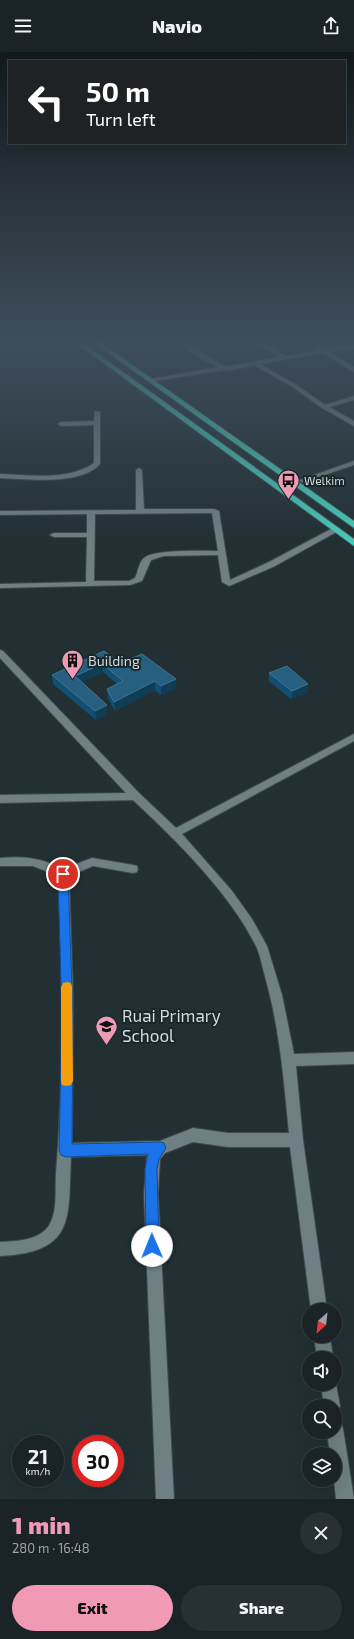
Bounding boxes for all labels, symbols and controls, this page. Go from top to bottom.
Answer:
icon: menu [12,15,34,37]
text: Navio [152,15,202,37]
icon: share [320,15,342,37]
text: 50 m [86,74,150,108]
icon: left [20,76,72,128]
text: Turn left [86,108,156,130]
bus stop icon: Welkim [276,468,302,501]
place label: Welkim [304,473,345,487]
building icon: Building [60,648,86,681]
place label: Building [88,652,140,669]
pin [46,857,80,891]
icon: arrive [52,863,74,885]
place label: Ruai Primary School [122,1005,221,1045]
school or university icon: Ruai Primary School [94,1013,120,1046]
position arrow [131,1225,173,1267]
north arrow [302,1303,342,1343]
map controls [302,1303,342,1487]
button: sound [302,1351,342,1391]
button: search [302,1399,342,1439]
speed limit sign: 30 [72,1435,124,1487]
text: 21 [28,1444,48,1468]
button: layers [302,1447,342,1487]
text: km/h [26,1465,50,1477]
text: 1 min [12,1510,71,1539]
button: close [300,1512,342,1554]
text: 280 m · 16:48 [12,1540,90,1556]
button: Exit [12,1585,173,1631]
button: Share [181,1585,342,1631]

